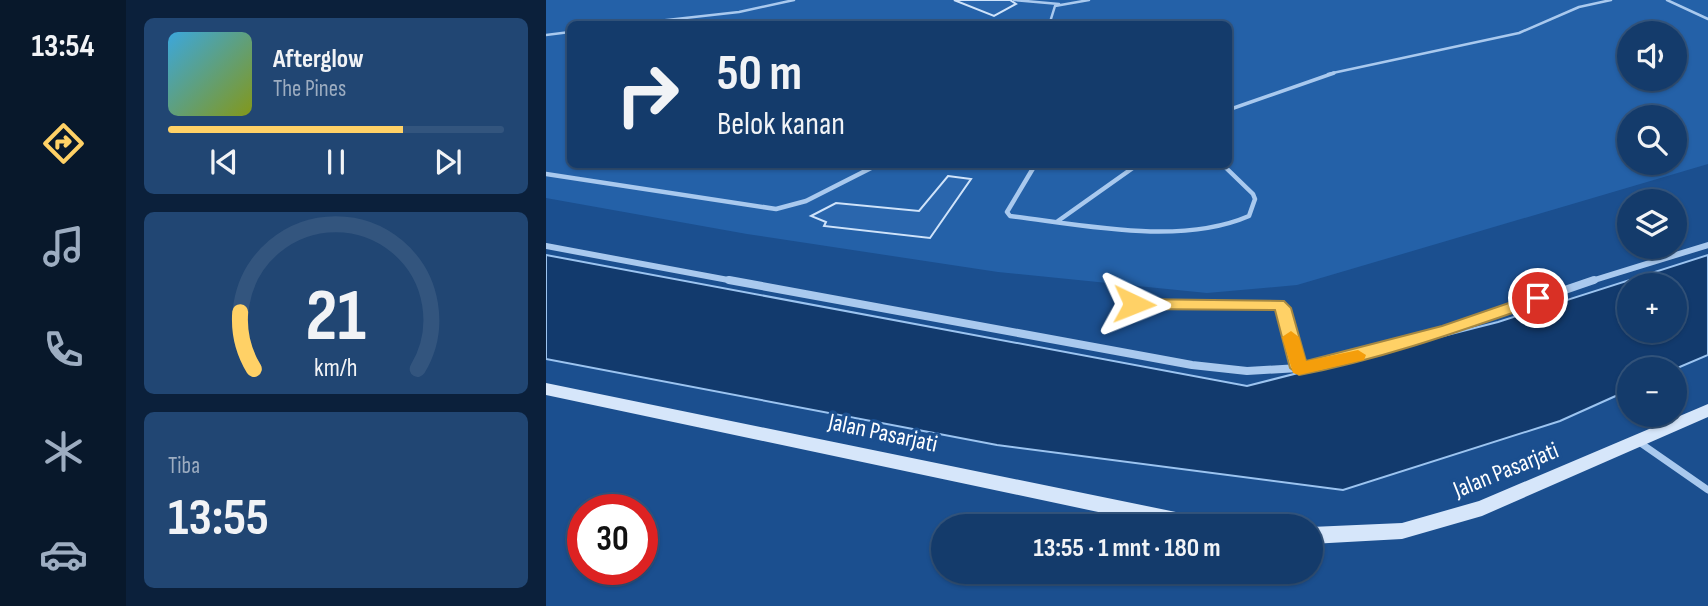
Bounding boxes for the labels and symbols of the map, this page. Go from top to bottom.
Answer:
position arrow [1097,267,1171,341]
pin [1508,268,1568,328]
street label: Jalan Pasarjati [825,407,940,459]
street label: Jalan Pasarjati [1448,436,1563,505]
speed limit sign: 30 [567,494,658,585]

